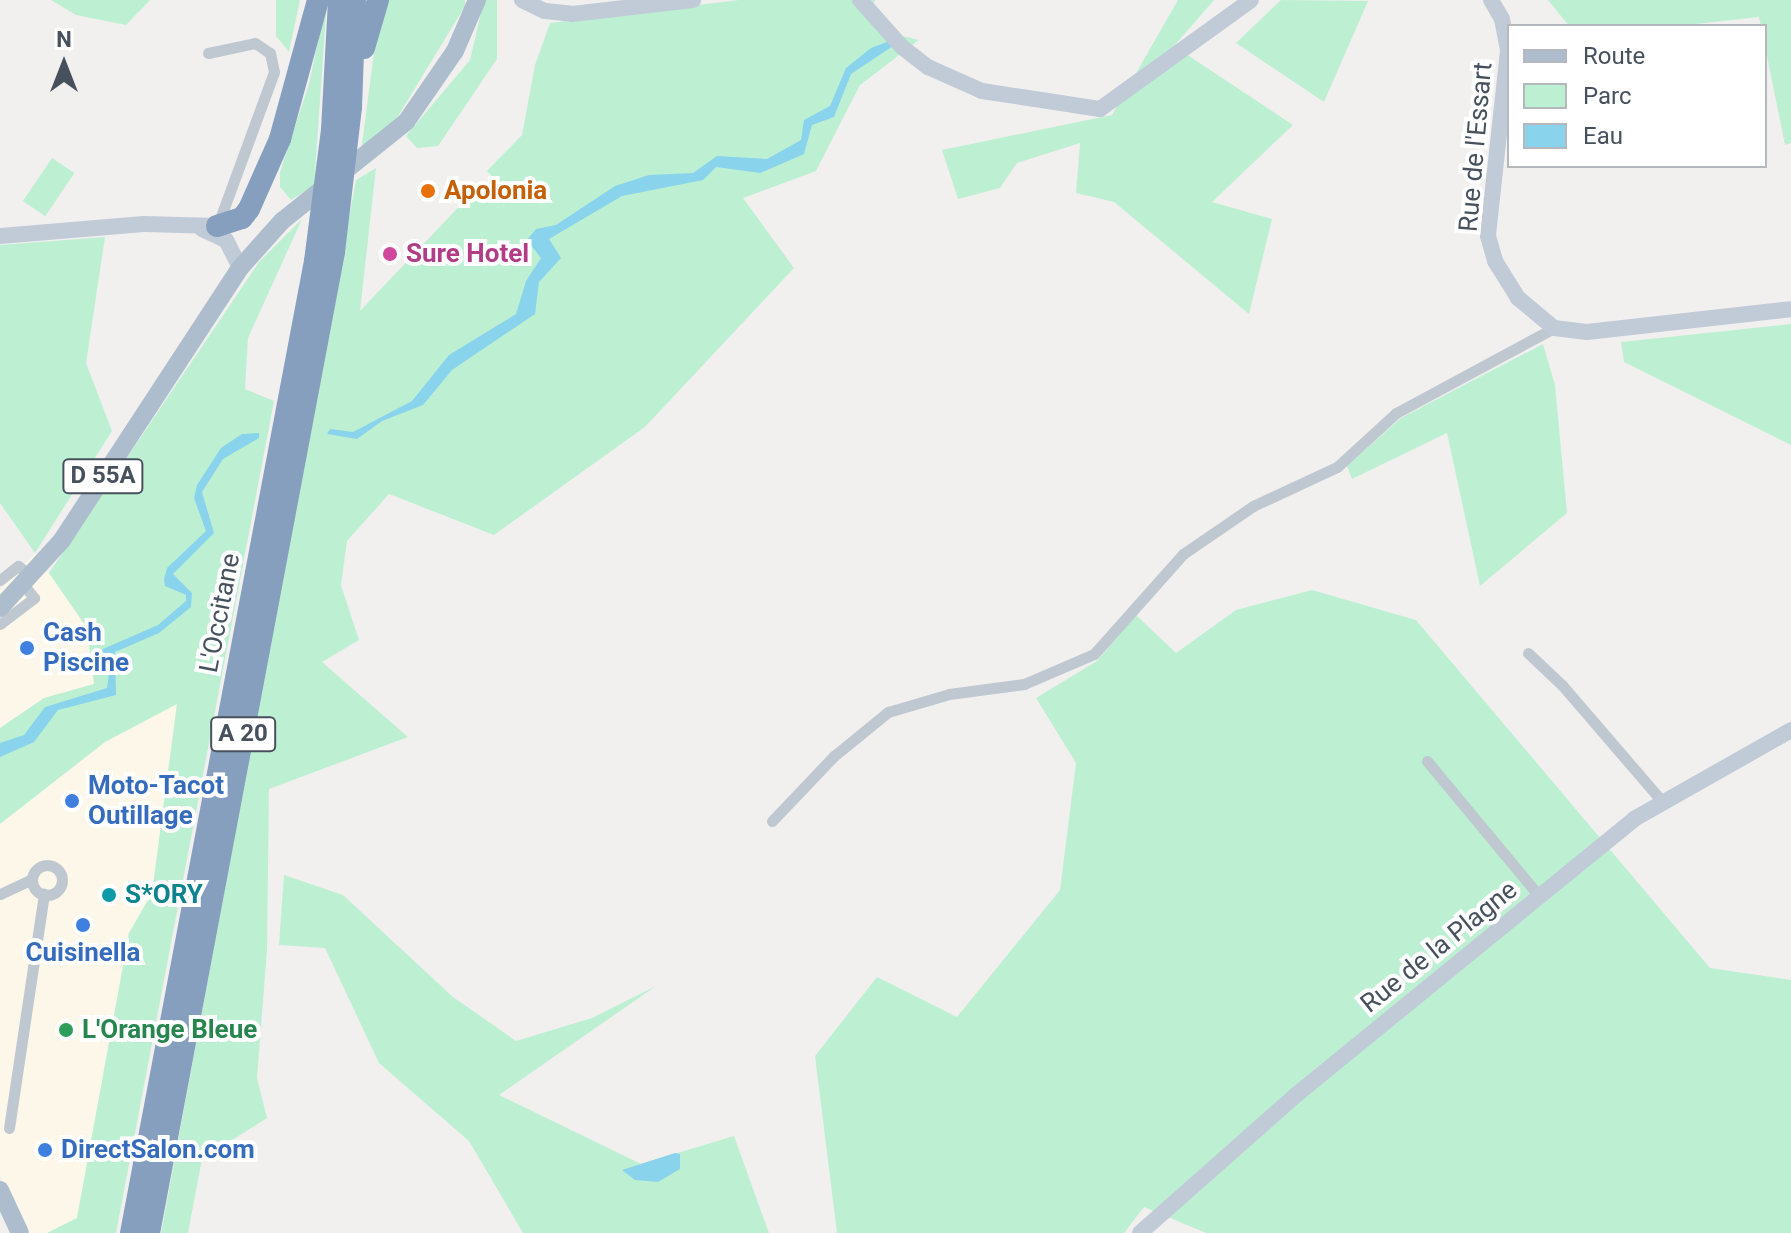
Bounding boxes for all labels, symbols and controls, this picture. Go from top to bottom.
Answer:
north arrow [24,24,104,104]
legend [1507,24,1767,168]
text: N [56,27,72,52]
text: Route [1583,42,1645,70]
street label: Rue de l'Essart [1453,61,1499,233]
text: Parc [1583,82,1632,110]
text: Eau [1583,122,1623,150]
place label: Apolonia [444,175,547,207]
marker: Apolonia [419,182,437,200]
place label: Sure Hotel [406,238,529,270]
marker: Sure Hotel [381,245,399,263]
road number: D 55A [61,456,145,496]
street label: L'Occitane [193,551,247,675]
place label: Cash Piscine [43,617,129,678]
marker: Cash Piscine [18,639,36,657]
road number: A 20 [209,714,277,754]
place label: Moto-Tacot Outillage [88,770,224,832]
marker: Moto-Tacot Outillage [63,792,81,810]
street label: Rue de la Plagne [1355,874,1523,1020]
place label: S*ORY [125,879,203,911]
marker: S*ORY [100,886,118,904]
marker: Cuisinella [74,916,92,934]
place label: Cuisinella [26,937,140,969]
place label: L'Orange Bleue [82,1014,257,1046]
marker: L'Orange Bleue [57,1021,75,1039]
place label: DirectSalon.com [61,1134,255,1166]
marker: DirectSalon.com [36,1141,54,1159]

